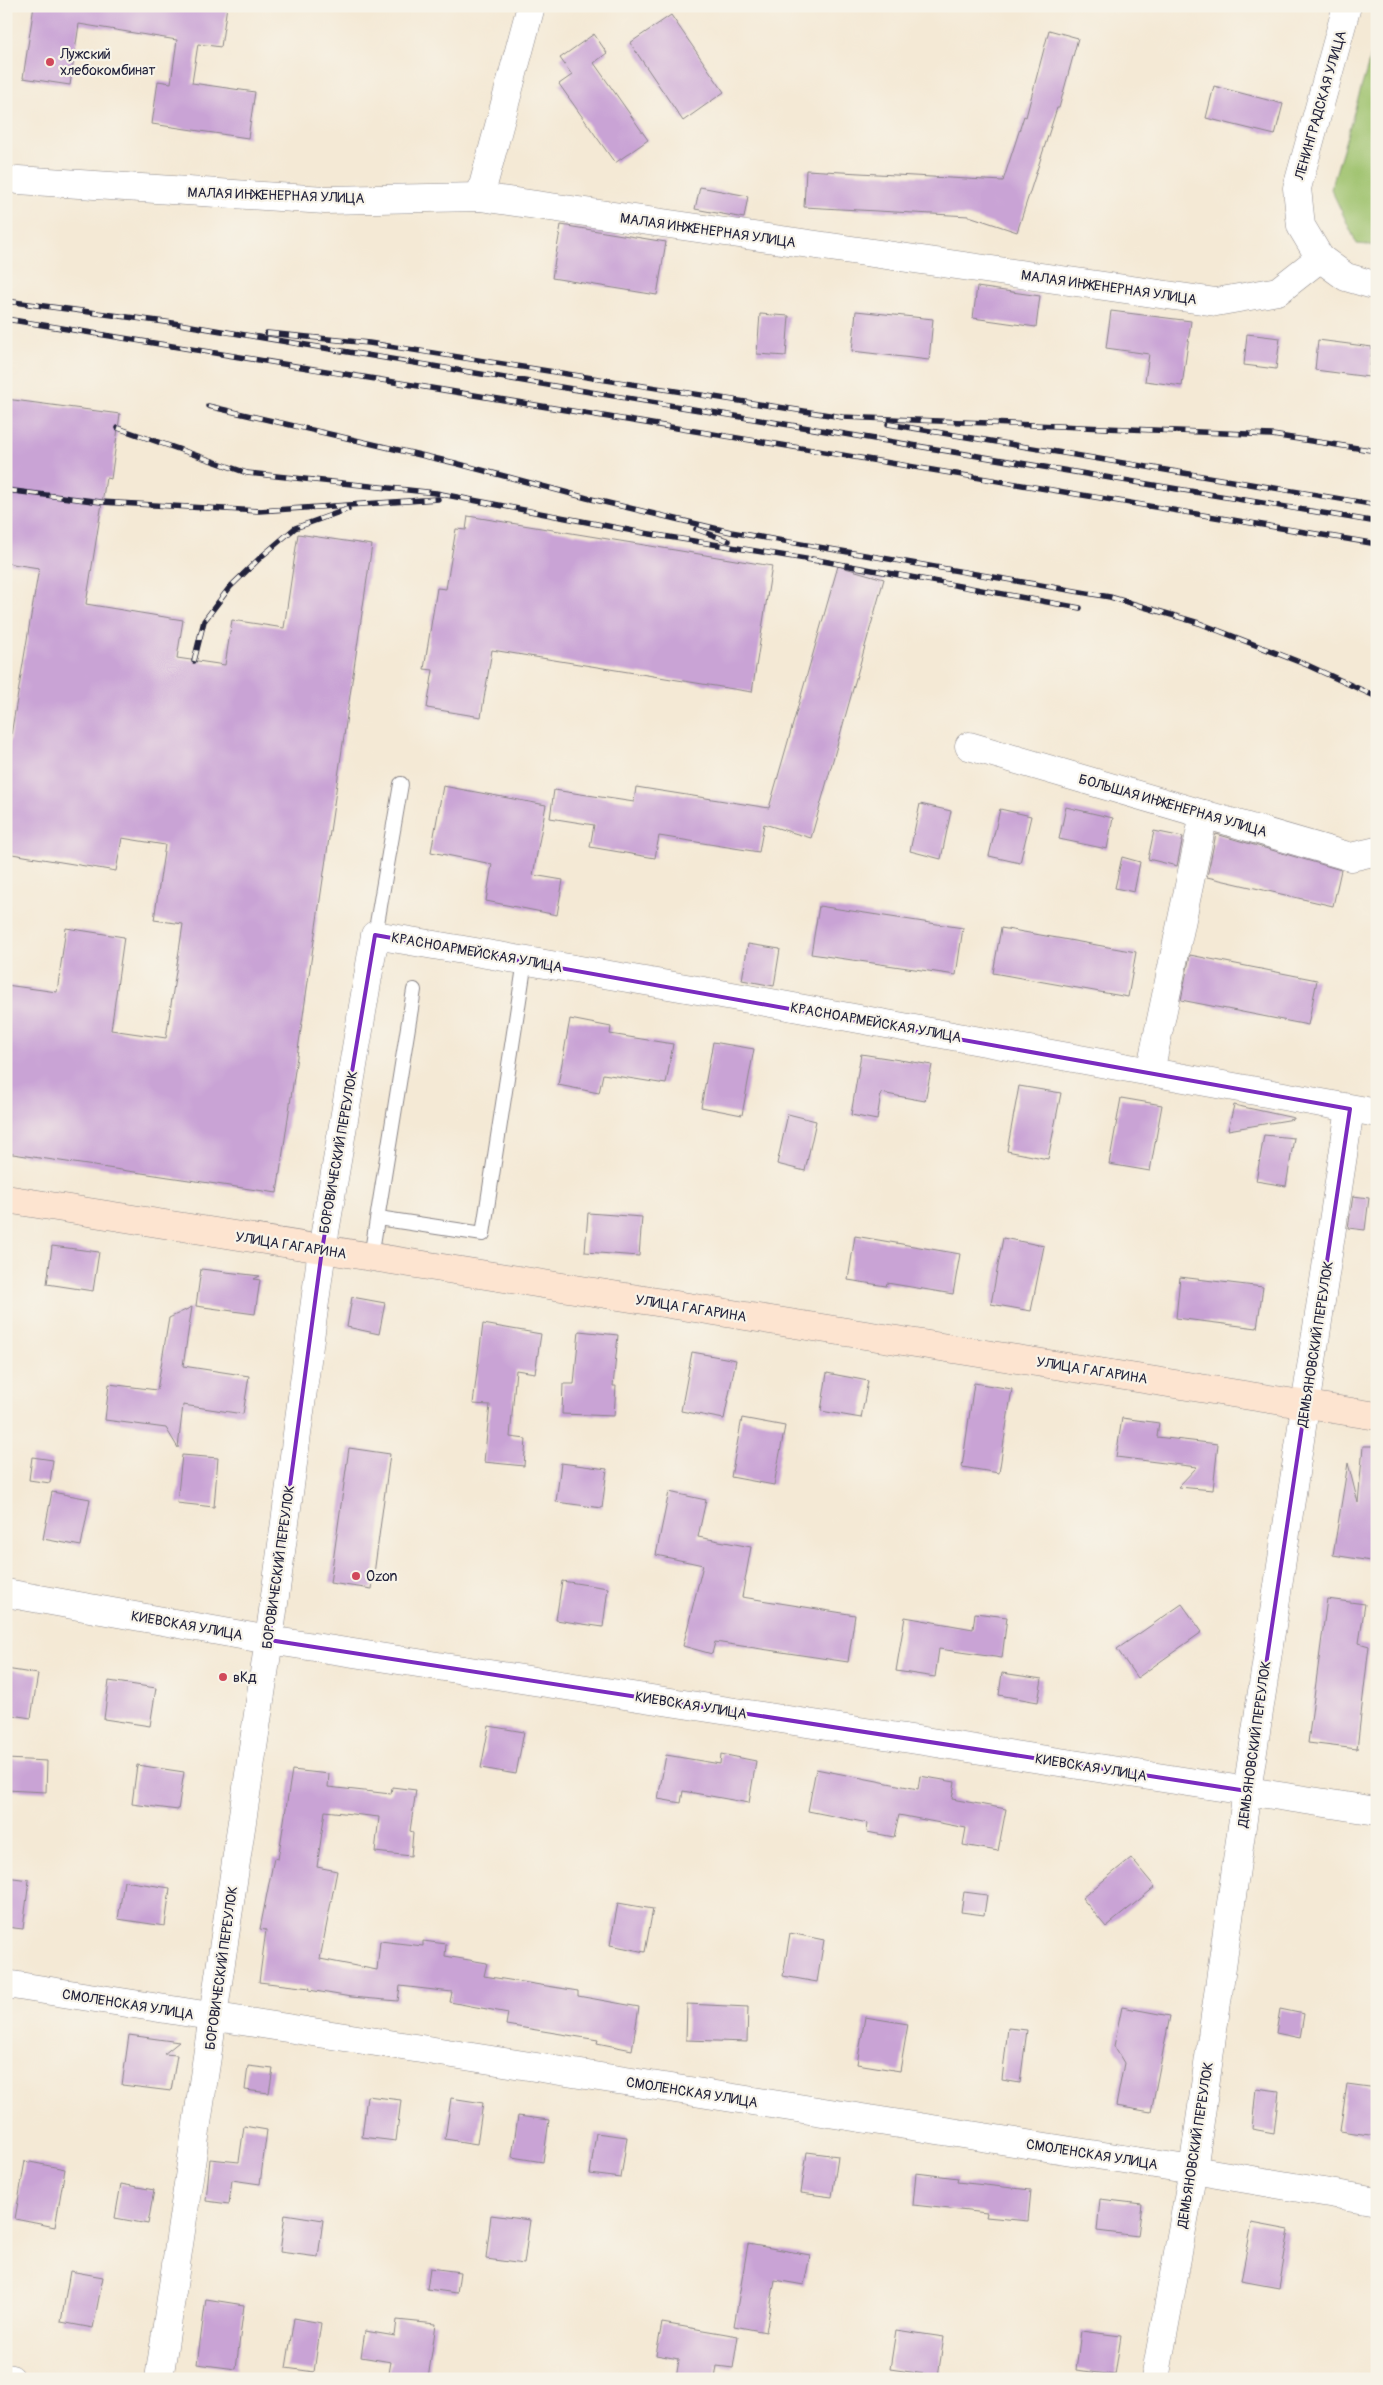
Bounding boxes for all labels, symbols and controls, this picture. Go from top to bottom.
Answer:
street label: ЛЕНИНГРАДСКАЯ УЛИЦА [1291,29,1350,183]
place label: Лужский хлебокомбинат [59,46,156,79]
marker: Лужский хлебокомбинат [44,56,56,68]
street label: МАЛАЯ ИНЖЕНЕРНАЯ УЛИЦА [187,184,365,207]
street label: МАЛАЯ ИНЖЕНЕРНАЯ УЛИЦА [619,210,797,251]
street label: МАЛАЯ ИНЖЕНЕРНАЯ УЛИЦА [1020,267,1198,308]
street label: БОЛЬШАЯ ИНЖЕНЕРНАЯ УЛИЦА [1077,770,1269,841]
street label: КРАСНОАРМЕЙСКАЯ УЛИЦА [390,929,564,976]
street label: КРАСНОАРМЕЙСКАЯ УЛИЦА [789,999,963,1046]
street label: БОРОВИЧЕСКИЙ ПЕРЕУЛОК [316,1069,361,1235]
street label: УЛИЦА ГАГАРИНА [234,1228,348,1263]
street label: ДЕМЬЯНОВСКИЙ ПЕРЕУЛОК [1294,1260,1337,1429]
street label: УЛИЦА ГАГАРИНА [634,1291,748,1326]
street label: УЛИЦА ГАГАРИНА [1035,1353,1149,1388]
street label: БОРОВИЧЕСКИЙ ПЕРЕУЛОК [259,1484,298,1650]
place label: Ozon [366,1568,398,1585]
marker: Ozon [350,1570,362,1582]
street label: КИЕВСКАЯ УЛИЦА [130,1607,244,1644]
street label: ДЕМЬЯНОВСКИЙ ПЕРЕУЛОК [1234,1660,1275,1829]
place label: вКд [233,1669,257,1686]
marker: вКд [217,1671,229,1683]
street label: КИЕВСКАЯ УЛИЦА [634,1688,748,1723]
street label: КИЕВСКАЯ УЛИЦА [1034,1750,1148,1785]
street label: БОРОВИЧЕСКИЙ ПЕРЕУЛОК [202,1885,241,2051]
street label: СМОЛЕНСКАЯ УЛИЦА [61,1986,195,2023]
street label: ДЕМЬЯНОВСКИЙ ПЕРЕУЛОК [1174,2061,1217,2230]
street label: СМОЛЕНСКАЯ УЛИЦА [625,2074,759,2111]
street label: СМОЛЕНСКАЯ УЛИЦА [1025,2136,1159,2173]

